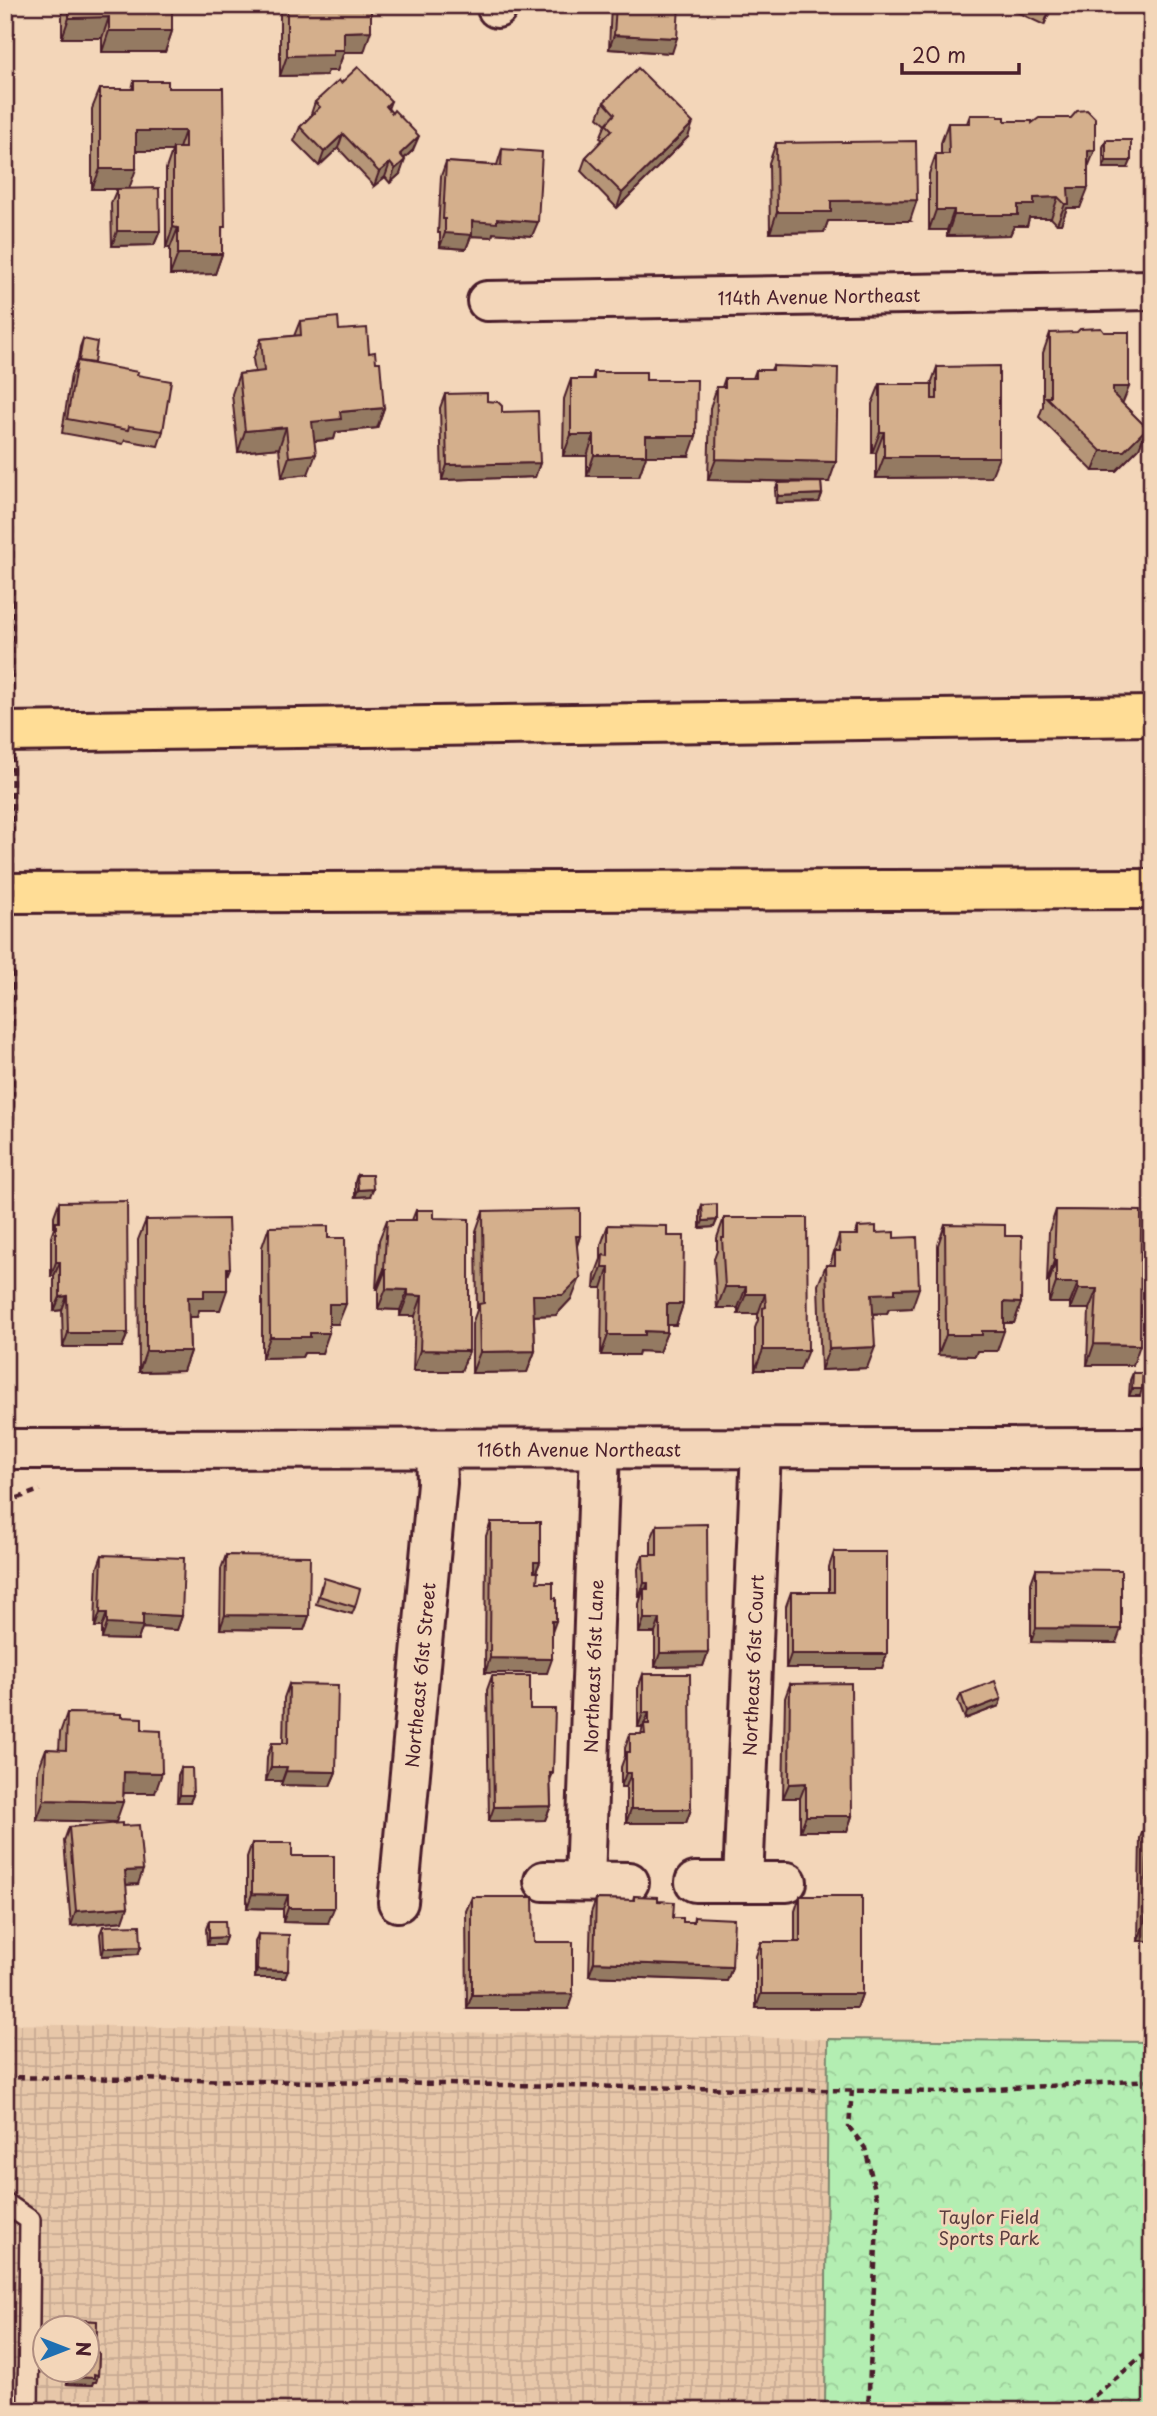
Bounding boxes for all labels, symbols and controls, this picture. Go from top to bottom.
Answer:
scale bar [902,32,1019,76]
text: 20 m [912,38,966,70]
street label: 114th Avenue Northeast [717,280,920,311]
street label: 116th Avenue Northeast [477,1435,681,1462]
street label: Northeast 61st Court [735,1574,769,1756]
street label: Northeast 61st Lane [576,1579,609,1754]
street label: Northeast 61st Street [397,1581,441,1769]
park label: Taylor Field Sports Park [938,2203,1040,2251]
north arrow [32,2314,102,2384]
text: N [70,2341,98,2357]

